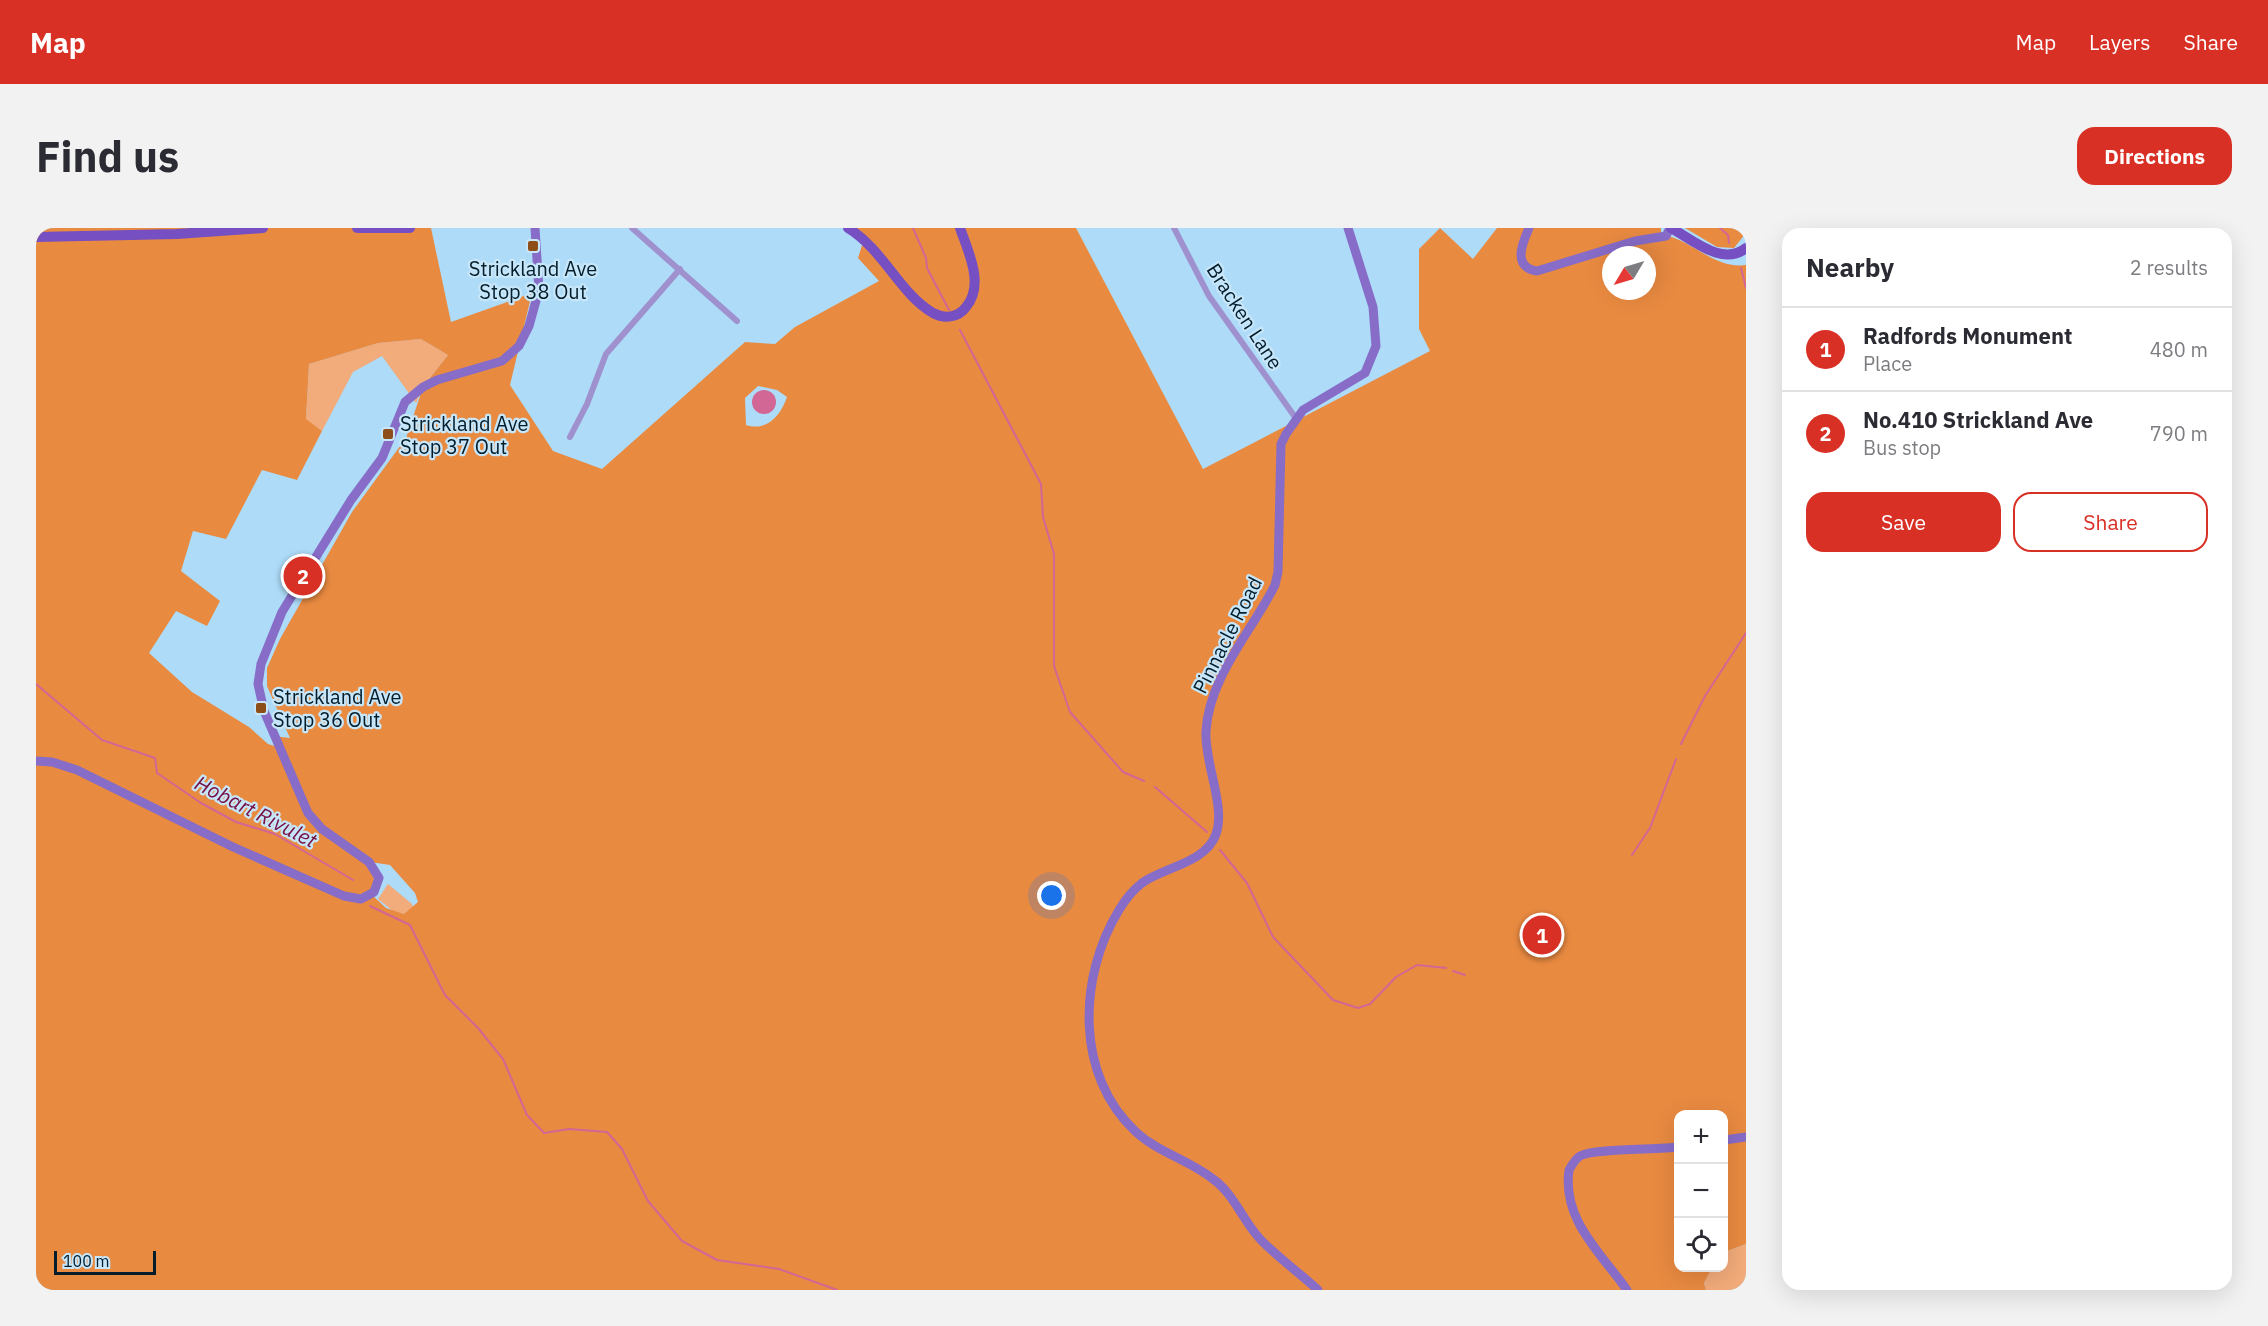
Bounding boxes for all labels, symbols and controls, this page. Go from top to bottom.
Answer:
text: Map [30,24,86,61]
text: Map [2016,28,2056,56]
text: Layers [2089,28,2151,56]
text: Share [2184,28,2238,56]
button: Directions [2077,127,2232,185]
text: Find us [36,129,179,184]
marker: Strickland Ave Stop 38 Out [526,239,540,253]
north arrow [1602,246,1656,300]
text: Nearby [1806,250,1894,284]
text: 2 results [2130,254,2208,281]
place label: Strickland Ave Stop 38 Out [469,255,597,305]
street label: Bracken Lane [1201,258,1289,374]
text: Radfords Monument [1863,321,2072,350]
text: 1 [1820,336,1832,363]
text: 480 m [2150,336,2208,363]
text: Place [1863,350,1912,377]
text: No.410 Strickland Ave [1863,405,2093,434]
place label: Strickland Ave Stop 37 Out [400,410,528,460]
text: 2 [1820,420,1832,447]
text: 790 m [2150,420,2208,447]
marker: Strickland Ave Stop 37 Out [381,427,395,441]
text: Bus stop [1863,434,1941,461]
button: Save [1806,492,2001,552]
button: Share [2013,492,2208,552]
pin: 2 [284,554,322,598]
street label: Pinnacle Road [1186,572,1268,698]
place label: Strickland Ave Stop 36 Out [273,683,401,733]
marker: Strickland Ave Stop 36 Out [254,701,268,715]
water label: Hobart Rivulet [190,768,323,854]
your location [1037,881,1066,910]
pin: 1 [1522,912,1562,958]
map controls [1674,1110,1728,1272]
button: + [1674,1110,1728,1164]
button: − [1674,1164,1728,1218]
button: locate [1674,1218,1728,1272]
scale bar [54,1248,156,1276]
text: 100 m [63,1251,110,1271]

